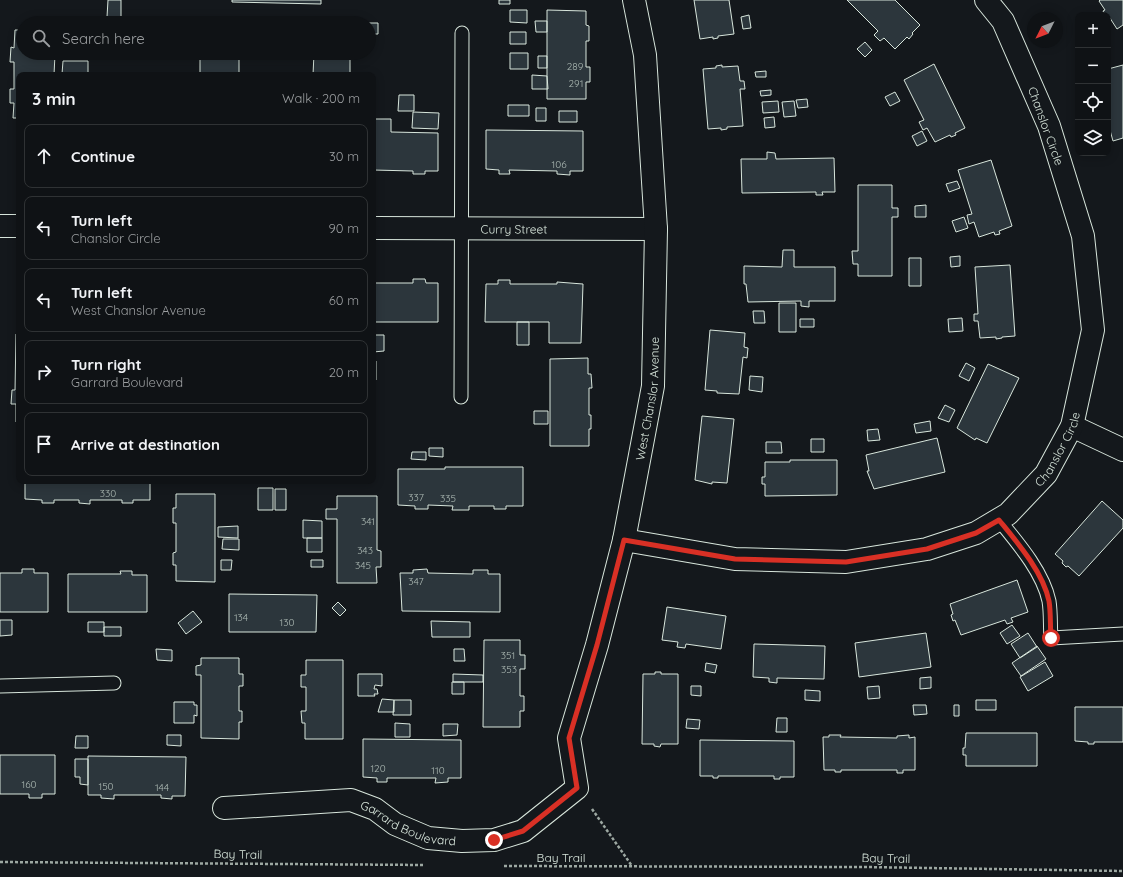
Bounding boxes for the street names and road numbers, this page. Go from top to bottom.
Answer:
street label: Chanslor Circle [1025,85,1067,168]
street label: Curry Street [481,221,547,236]
street label: West Chanslor Avenue [632,337,661,462]
street label: Chanslor Circle [1031,410,1082,489]
street label: Garrard Boulevard [359,797,457,848]
street label: Bay Trail [213,846,263,862]
street label: Bay Trail [537,850,585,865]
street label: Bay Trail [861,850,911,866]

